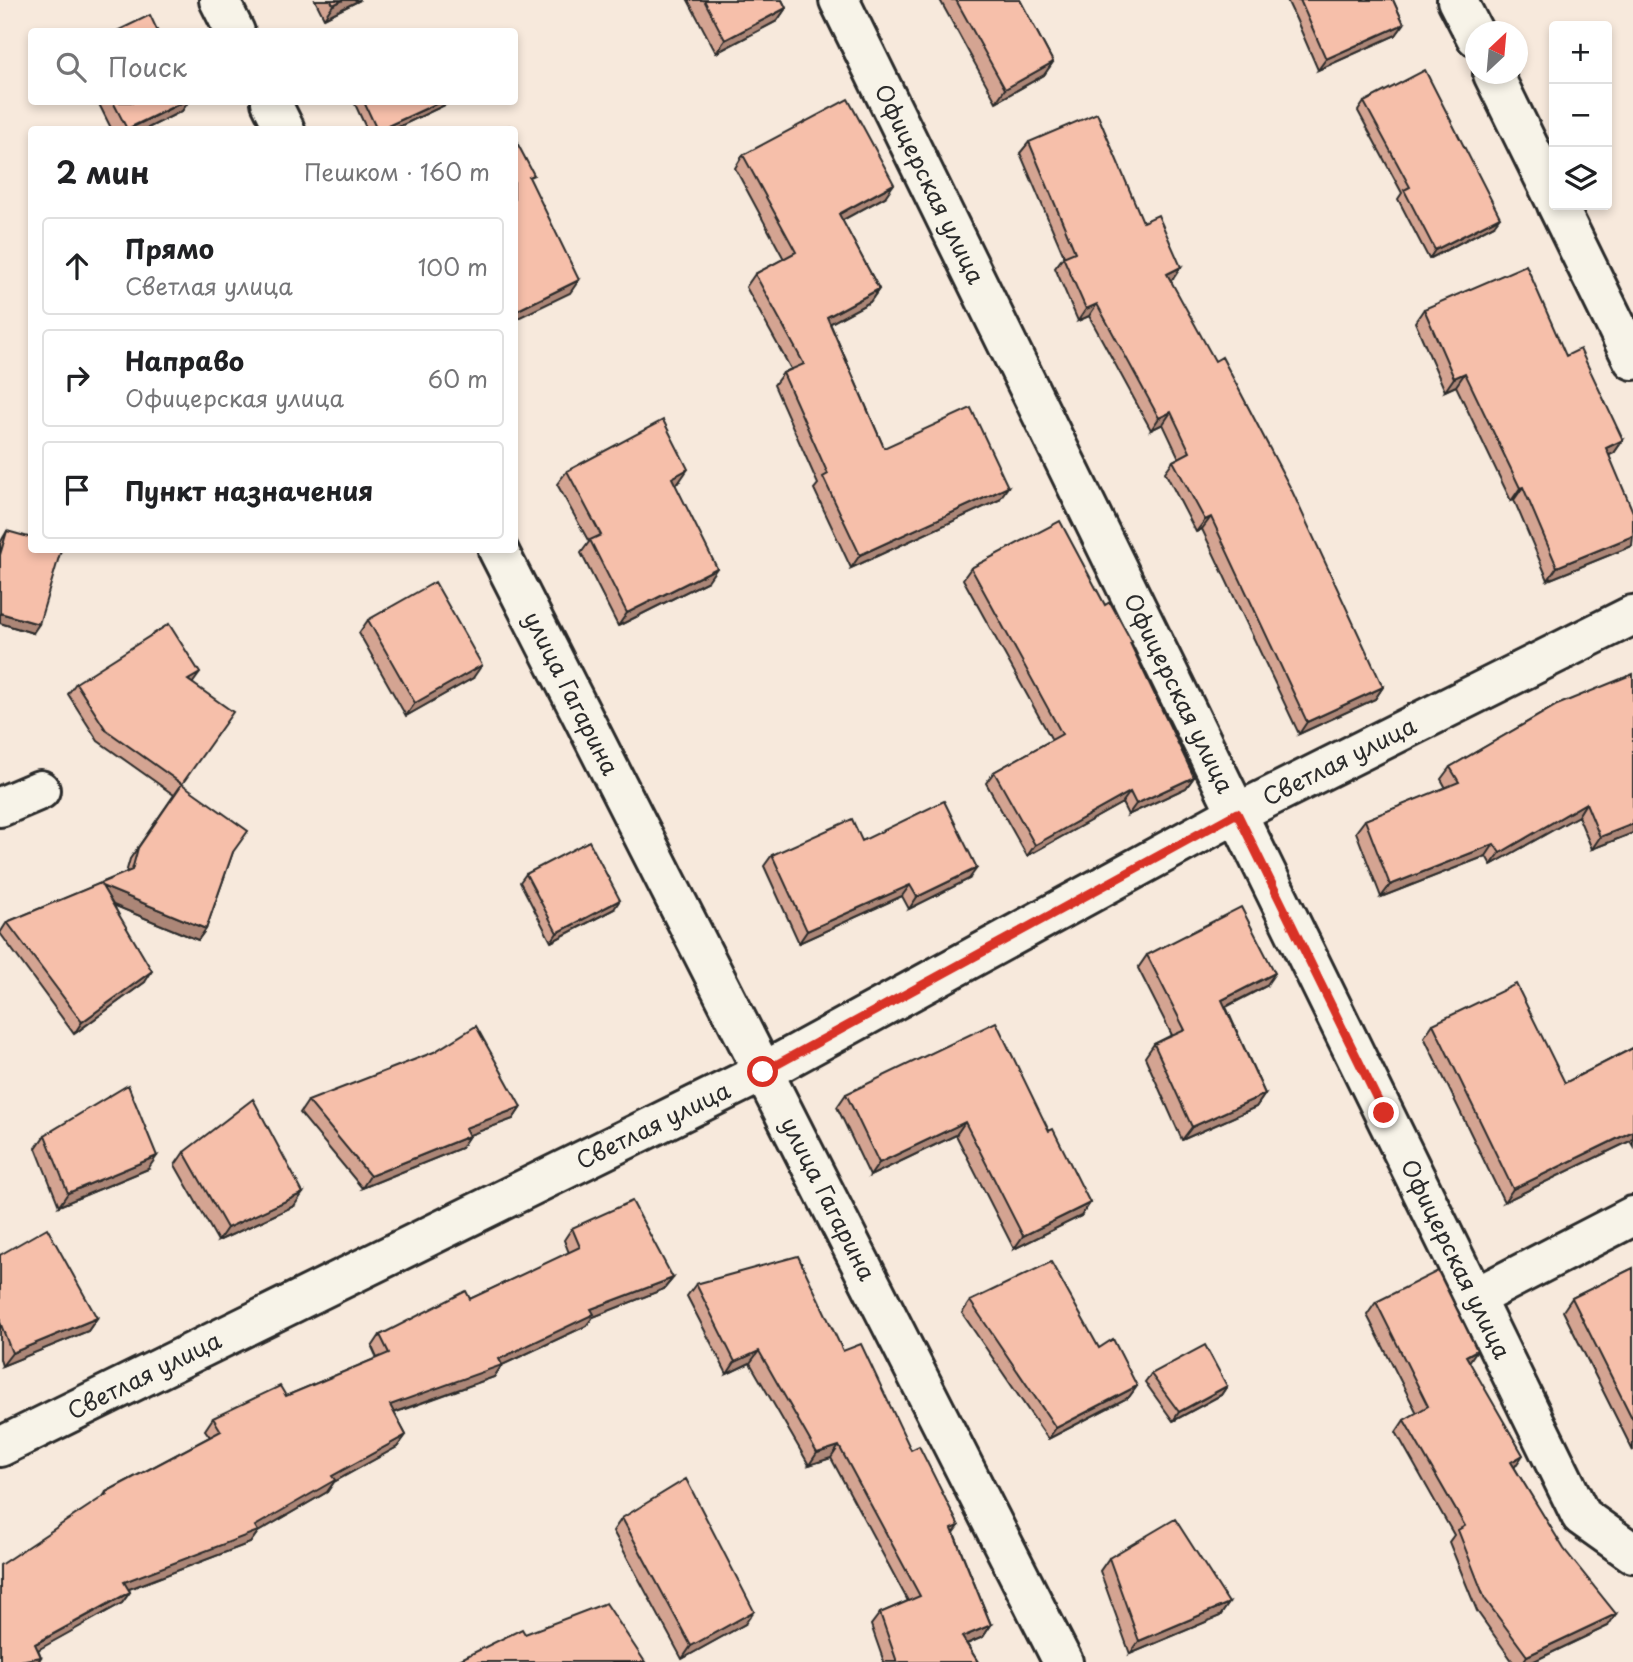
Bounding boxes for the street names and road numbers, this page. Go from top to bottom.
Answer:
street label: Офицерская улица [867,77,995,290]
street label: Офицерская улица [1116,587,1244,799]
street label: улица Гагарина [516,605,629,781]
street label: Светлая улица [1256,707,1422,814]
street label: Светлая улица [570,1072,736,1177]
street label: улица Гагарина [773,1110,886,1287]
street label: Офицерская улица [1393,1153,1521,1365]
street label: Светлая улица [61,1322,227,1427]

